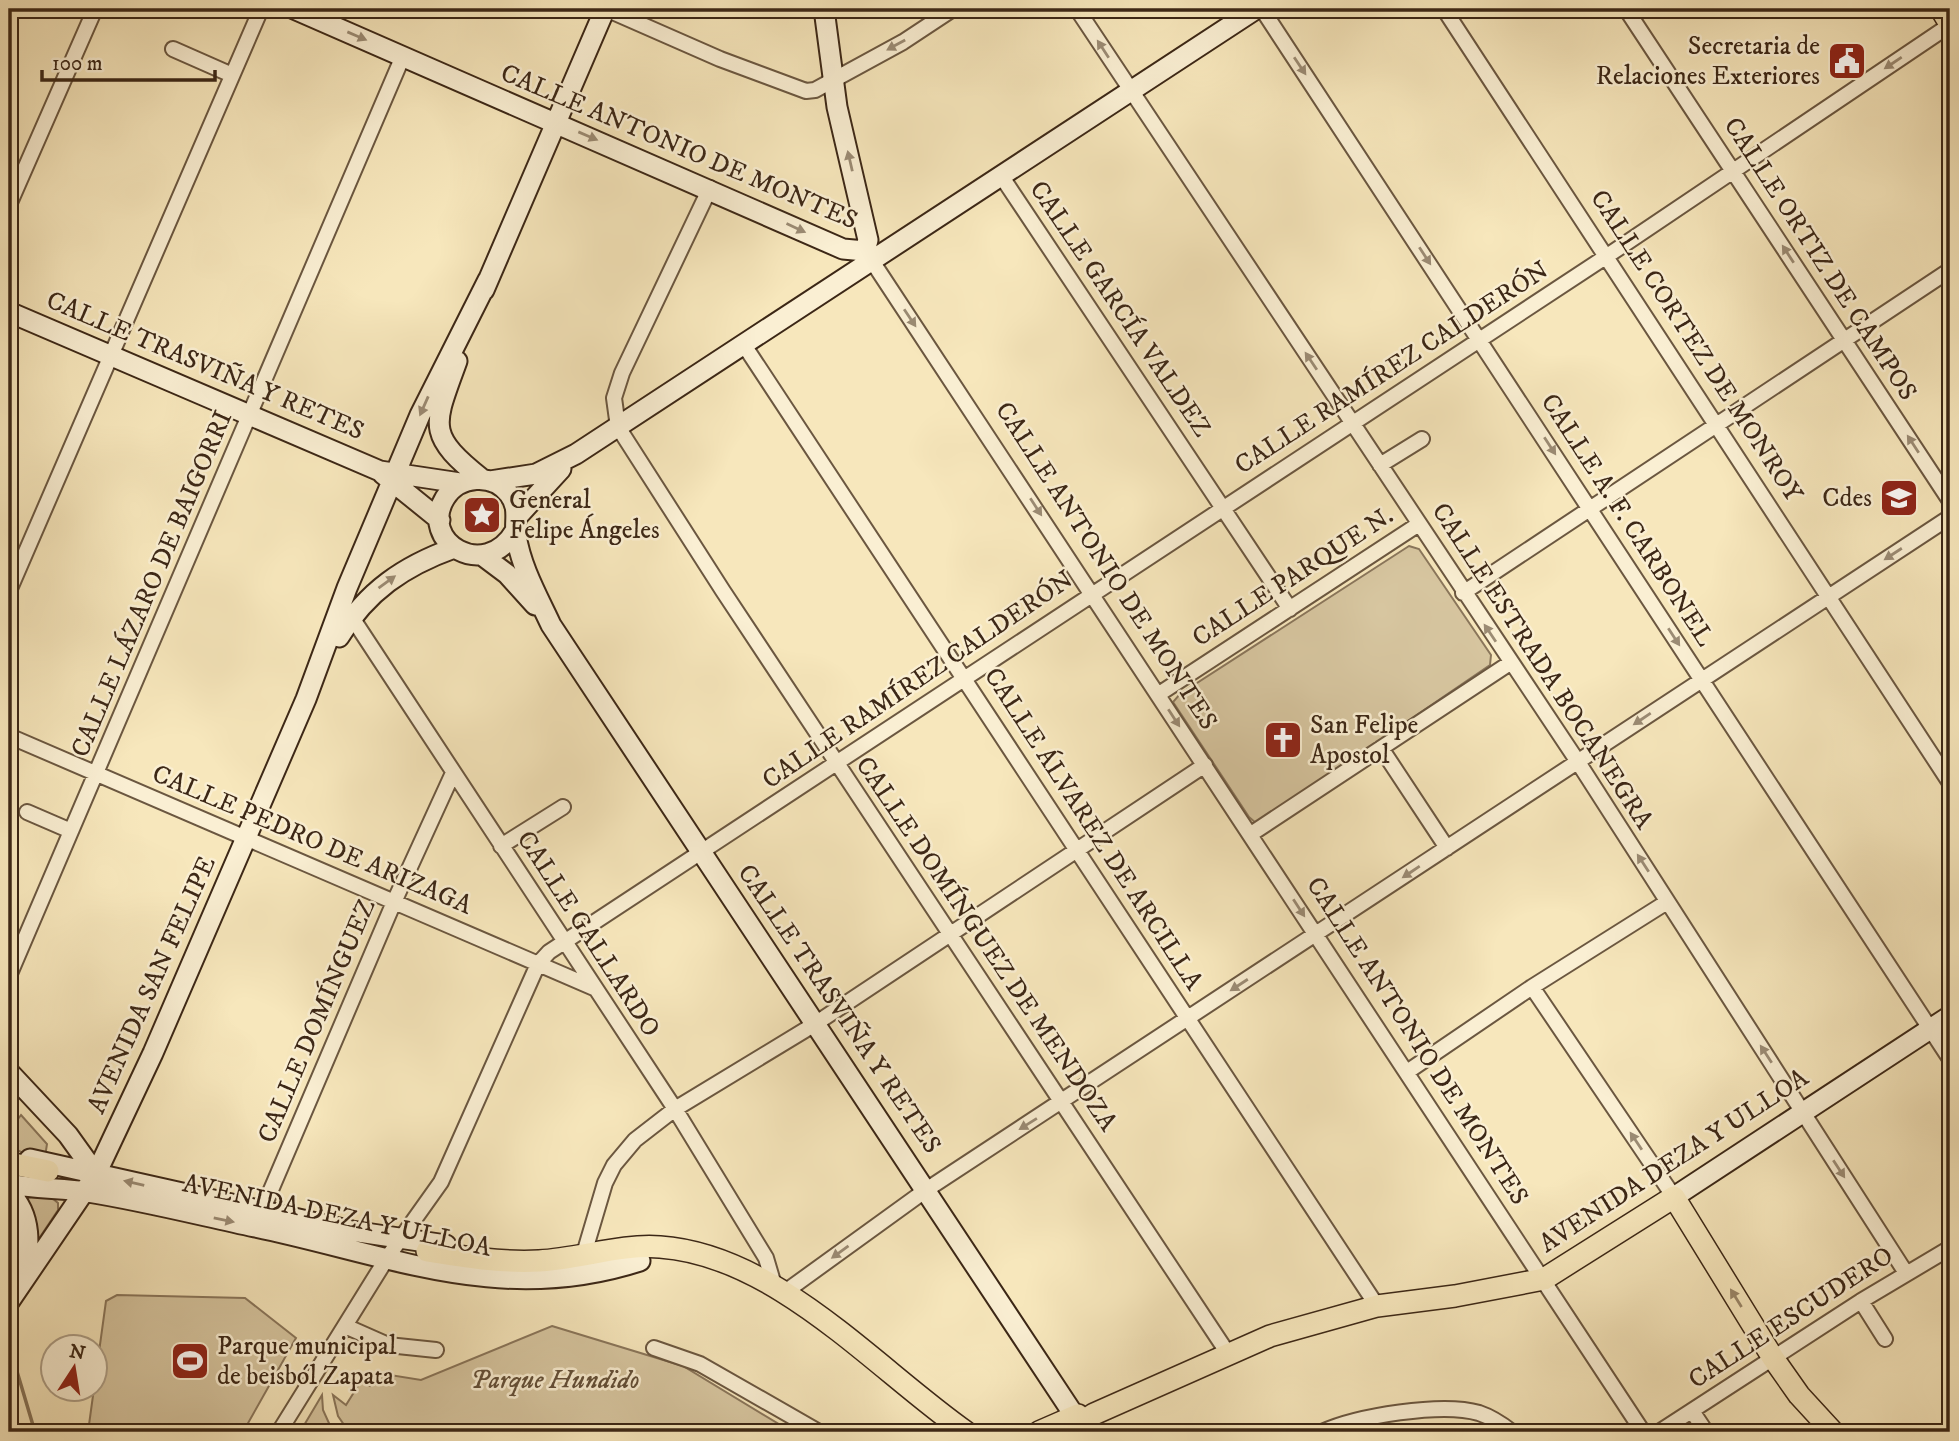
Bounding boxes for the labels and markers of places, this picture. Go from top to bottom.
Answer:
place label: Secretaria de Relaciones Exteriores [1596,30,1820,93]
public building icon: Secretaria de Relaciones Exteriores [1826,40,1868,82]
school or university icon: Cdes [1878,477,1920,519]
place label: Cdes [1822,482,1872,515]
place label: General Felipe Ángeles [509,484,660,547]
place icon: General Felipe Ángeles [461,494,503,536]
place label: San Felipe Apostol [1310,709,1418,772]
church icon: San Felipe Apostol [1262,719,1304,761]
place label: Parque municipal de beisból Zapata [217,1330,397,1393]
sports icon: Parque municipal de beisból Zapata [169,1340,211,1382]

